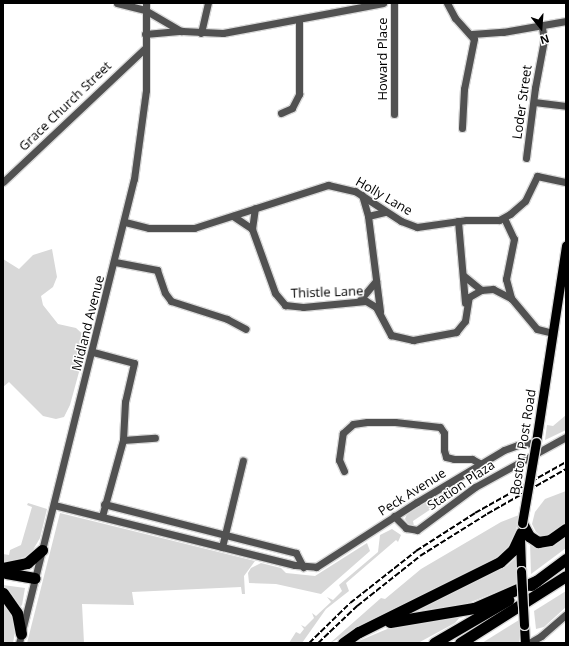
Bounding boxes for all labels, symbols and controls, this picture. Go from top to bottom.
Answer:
north arrow [521,8,561,48]
street label: Howard Place [374,17,390,101]
text: N [538,31,551,48]
street label: Grace Church Street [16,58,114,154]
street label: Loder Street [509,64,535,140]
street label: Holly Lane [353,173,415,219]
street label: Midland Avenue [69,274,107,372]
street label: Thistle Lane [291,283,363,301]
street label: Boston Post Road [507,388,539,496]
street label: Station Plaza [424,457,498,513]
street label: Peck Avenue [375,465,449,519]

